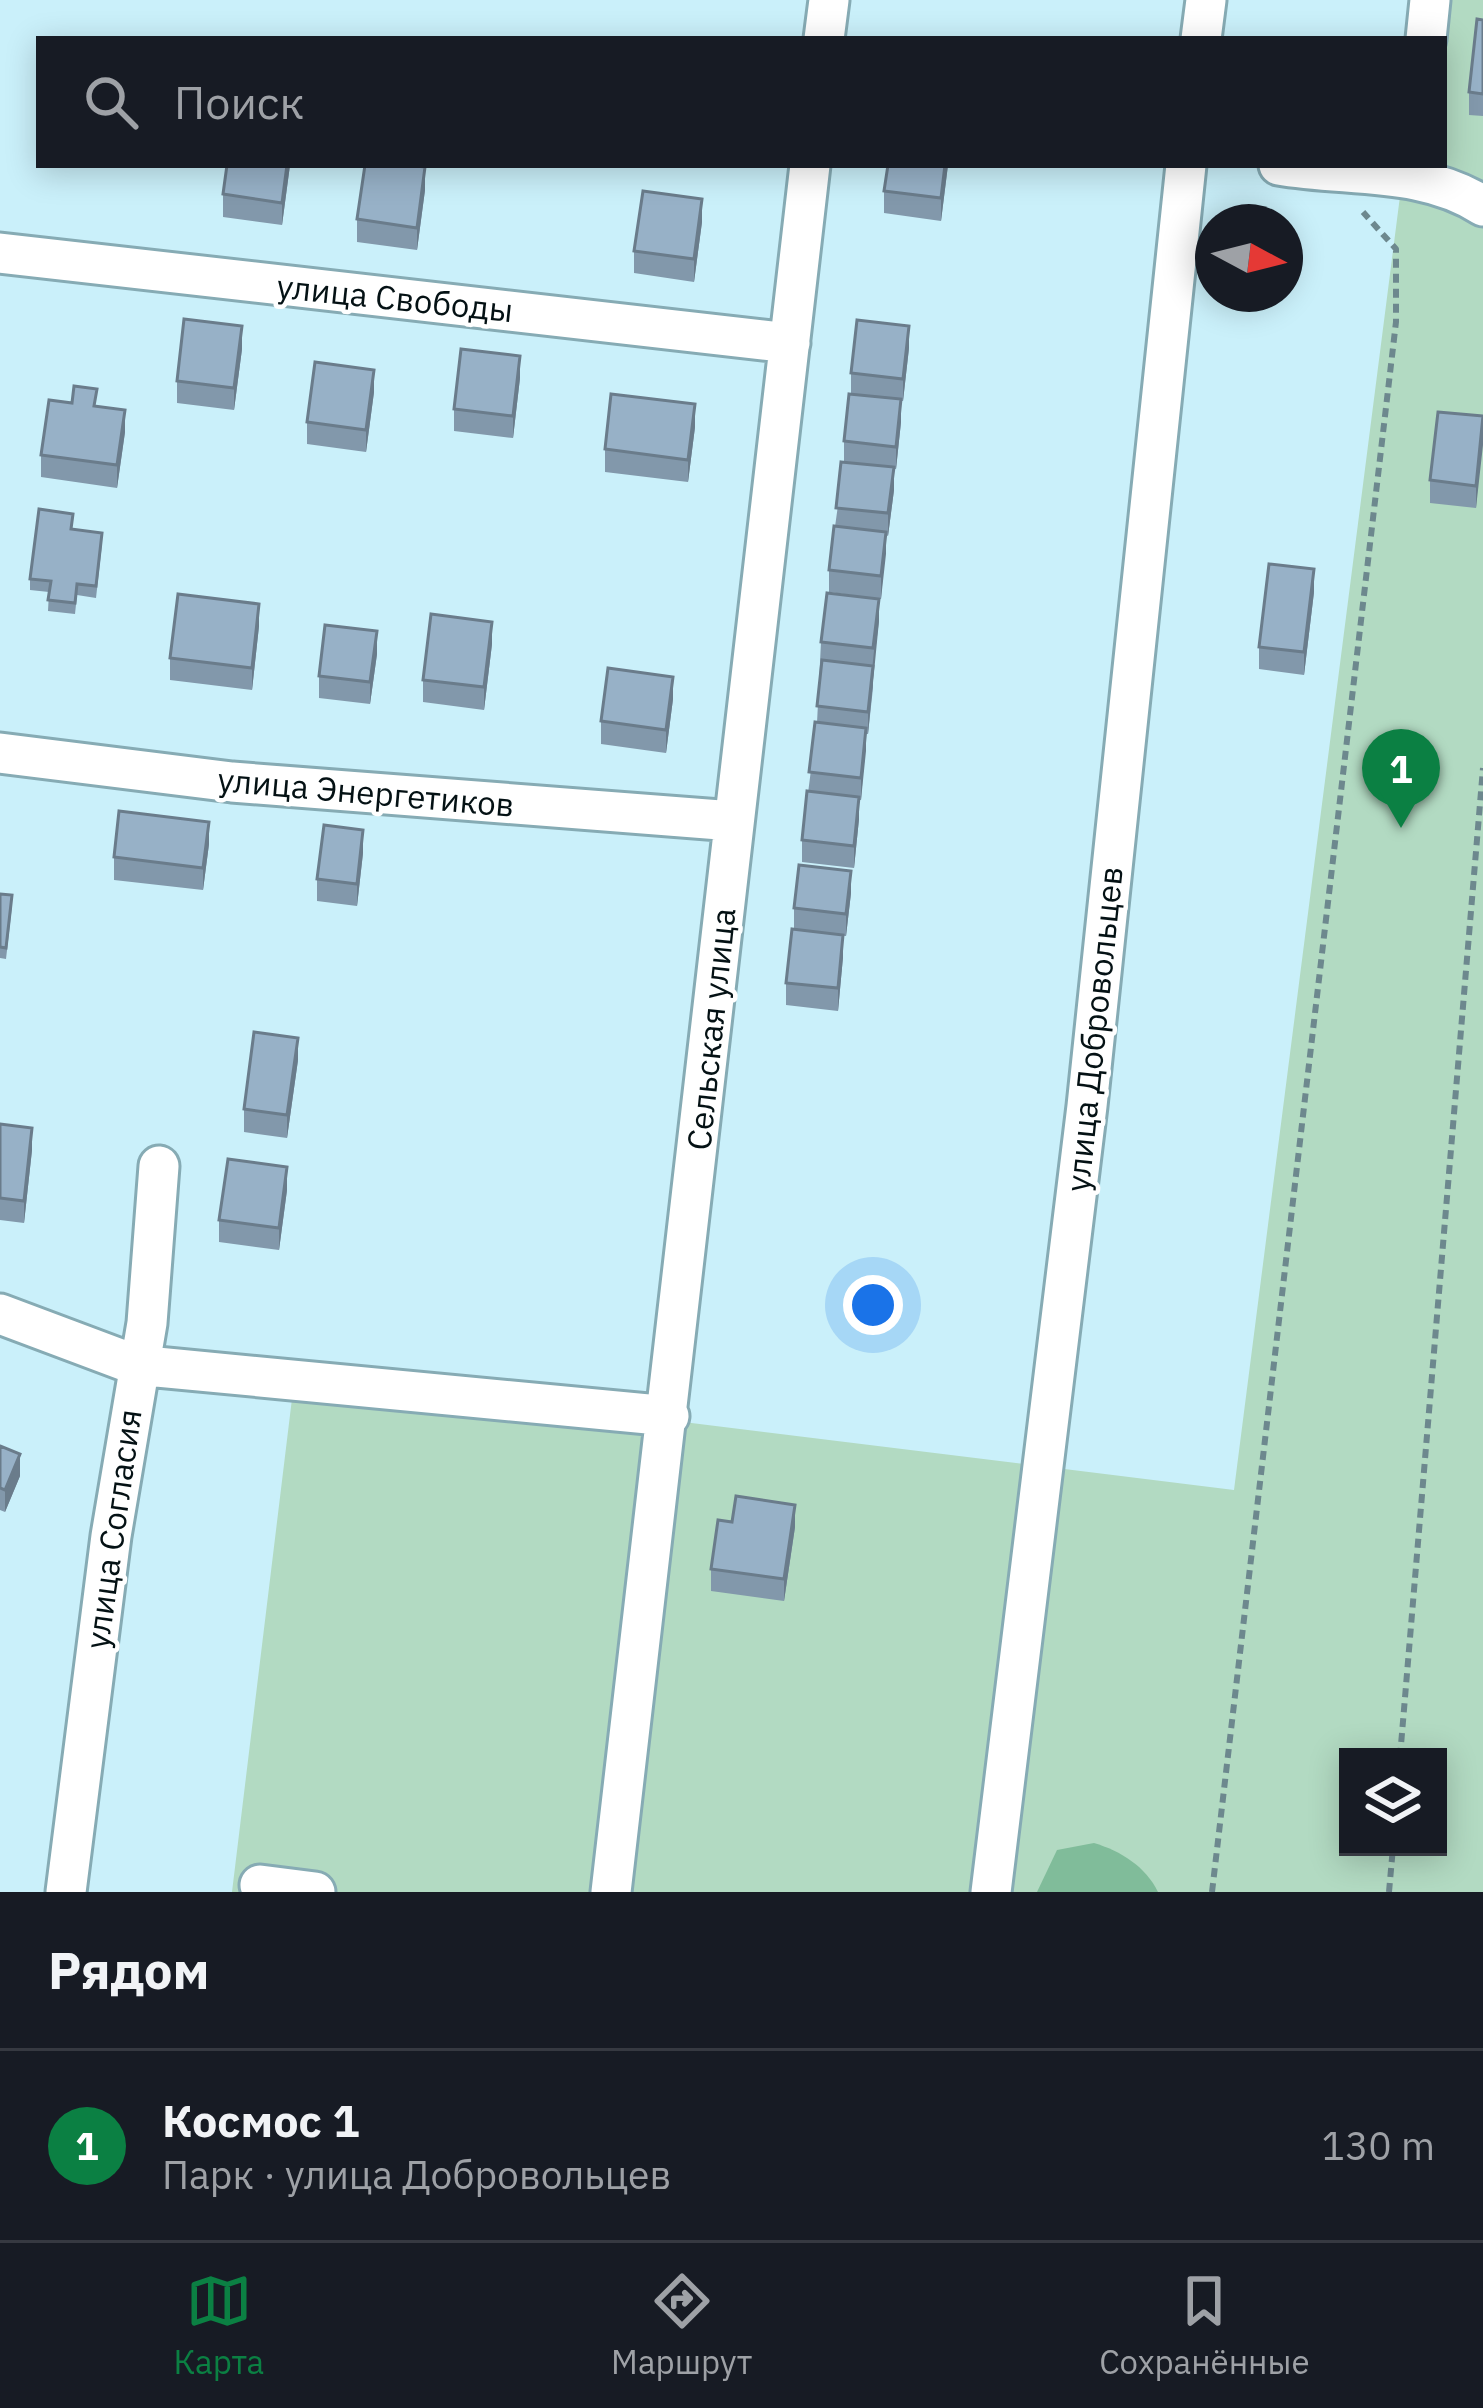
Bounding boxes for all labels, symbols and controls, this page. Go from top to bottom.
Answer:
search box [36,36,1447,168]
icon: search [78,69,144,135]
text: Поиск [174,73,304,131]
north arrow [1195,204,1303,312]
street label: улица Свободы [275,264,515,331]
pin: 1 [1362,729,1440,828]
street label: улица Энергетиков [216,757,516,826]
street label: улица Добровольцев [1055,864,1132,1194]
street label: Сельская улица [676,906,745,1152]
your location [843,1275,903,1335]
street label: улица Согласия [74,1406,151,1651]
map controls [1339,1748,1447,1856]
button: layers [1339,1748,1447,1856]
text: Рядом [48,1937,210,2003]
text: Космос 1 [162,2091,360,2149]
text: 1 [75,2120,99,2171]
text: 130 m [1322,2120,1435,2171]
text: Парк · улица Добровольцев [162,2149,671,2200]
tab: Карта [173,2268,264,2383]
tab: Маршрут [611,2268,752,2383]
tab: Сохранённые [1099,2268,1310,2383]

